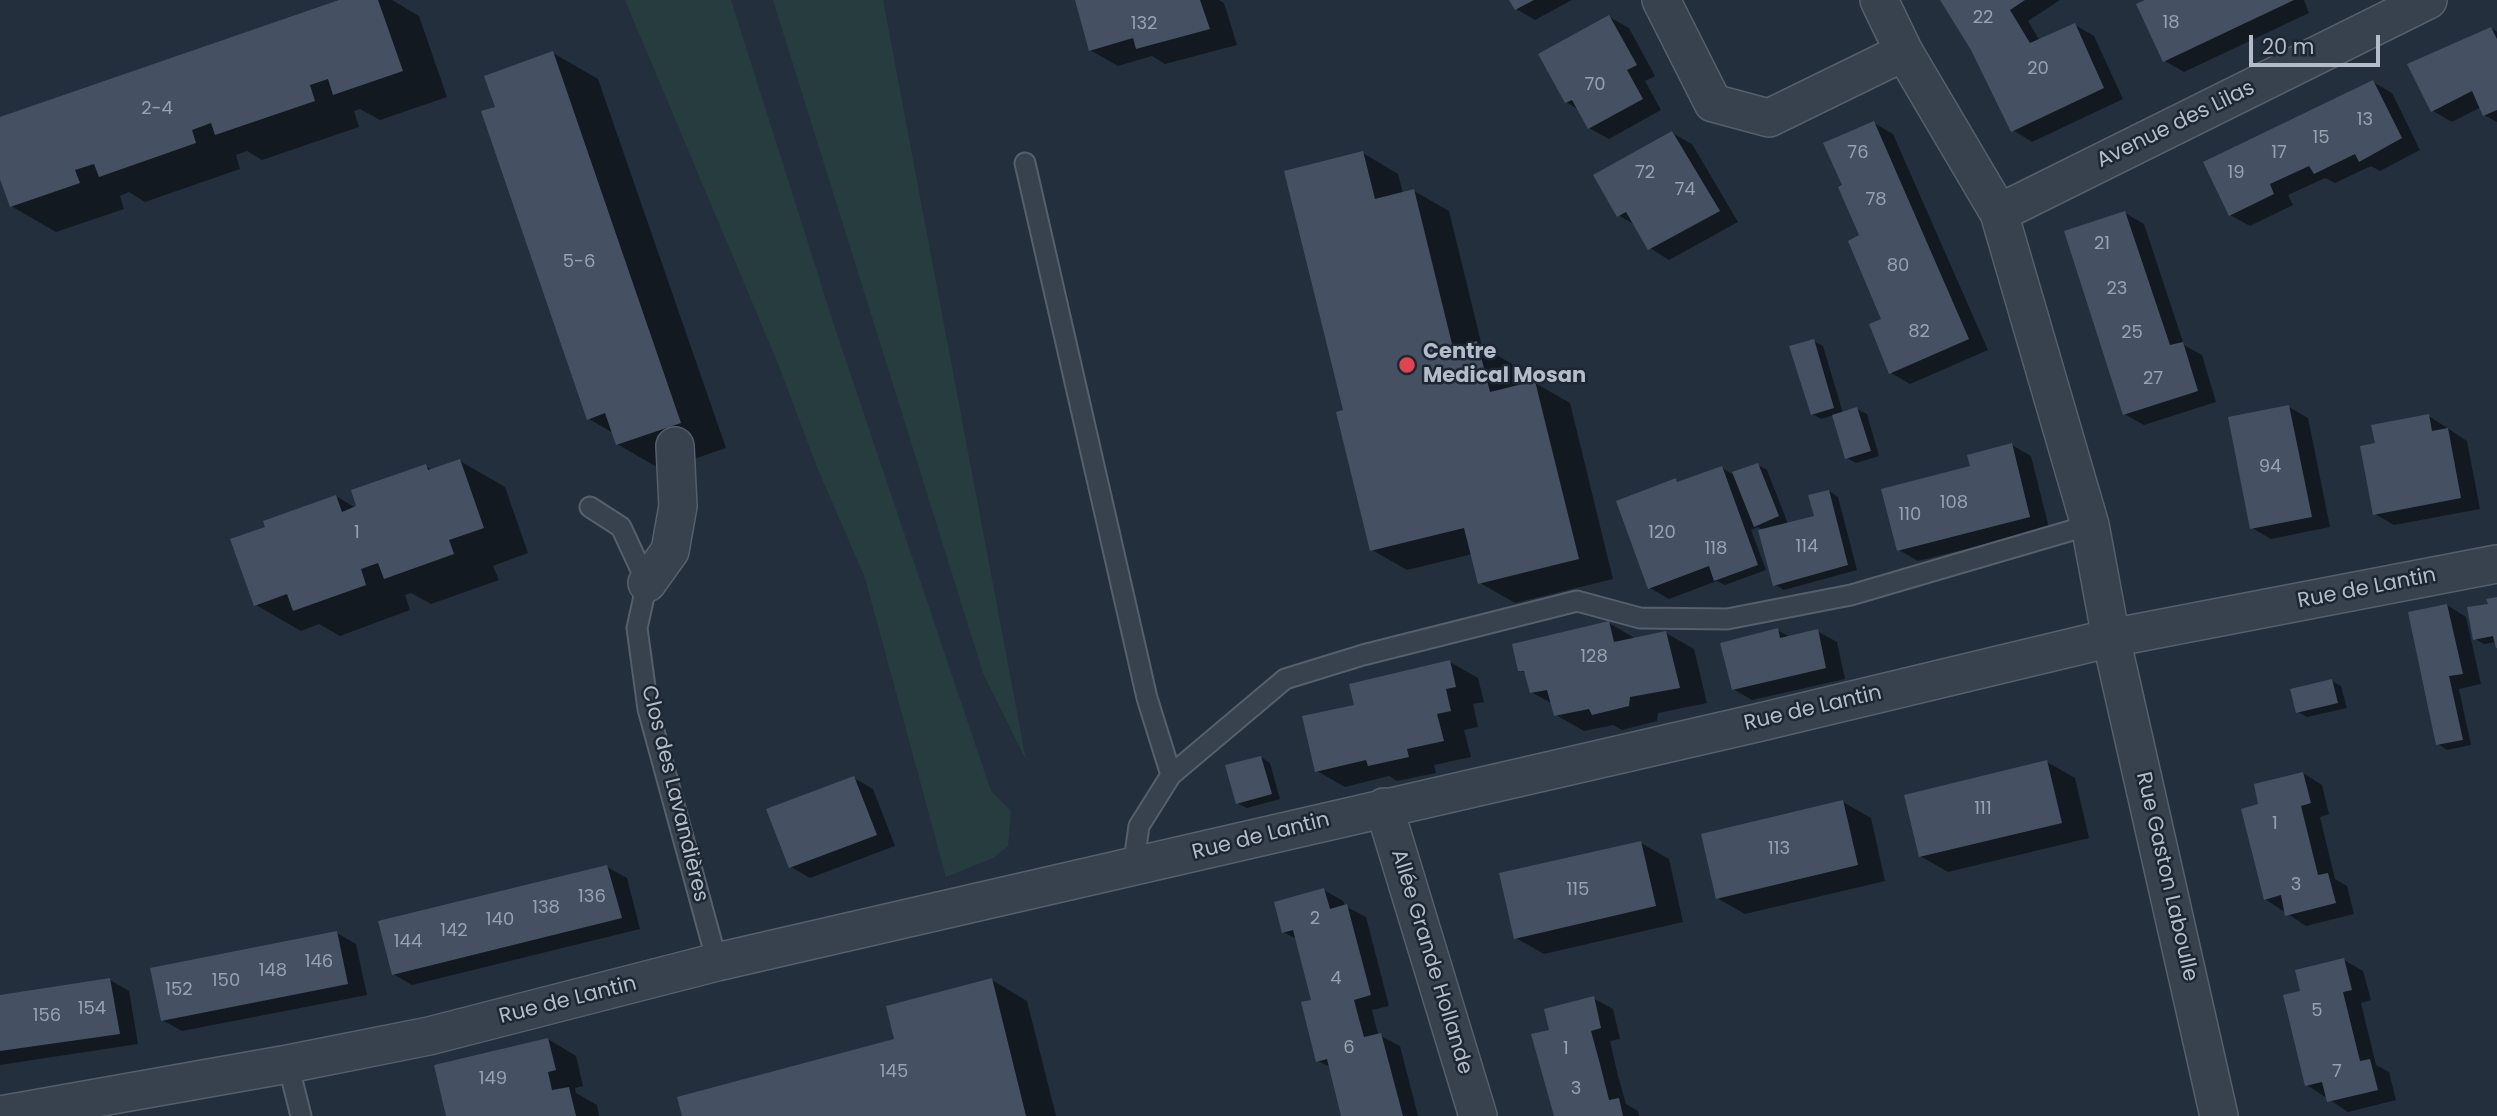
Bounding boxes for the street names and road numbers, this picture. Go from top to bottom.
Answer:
street label: Avenue des Lilas [2093,76,2259,174]
street label: Rue de Lantin [2296,563,2438,615]
street label: Rue de Lantin [1742,681,1884,737]
street label: Clos des Lavandières [635,683,713,905]
street label: Rue Gaston Laboulle [2130,770,2202,984]
street label: Rue de Lantin [1190,808,1332,866]
street label: Allée Grande Hollande [1385,846,1477,1078]
street label: Rue de Lantin [497,972,639,1030]

